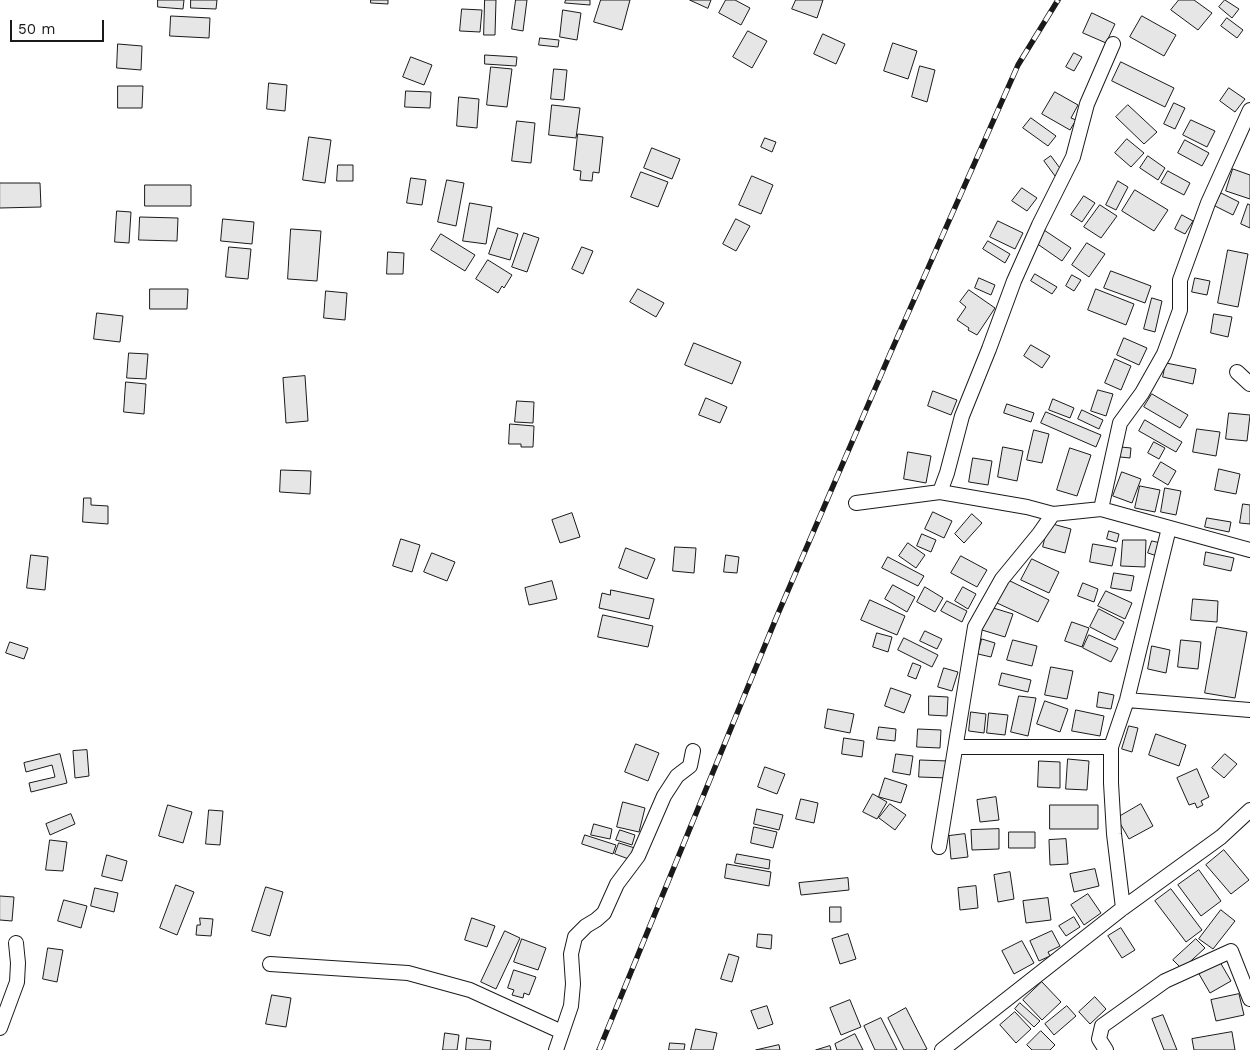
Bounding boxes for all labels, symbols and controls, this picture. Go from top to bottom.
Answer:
scale bar [12,10,106,42]
text: 50 m [18,20,55,38]

